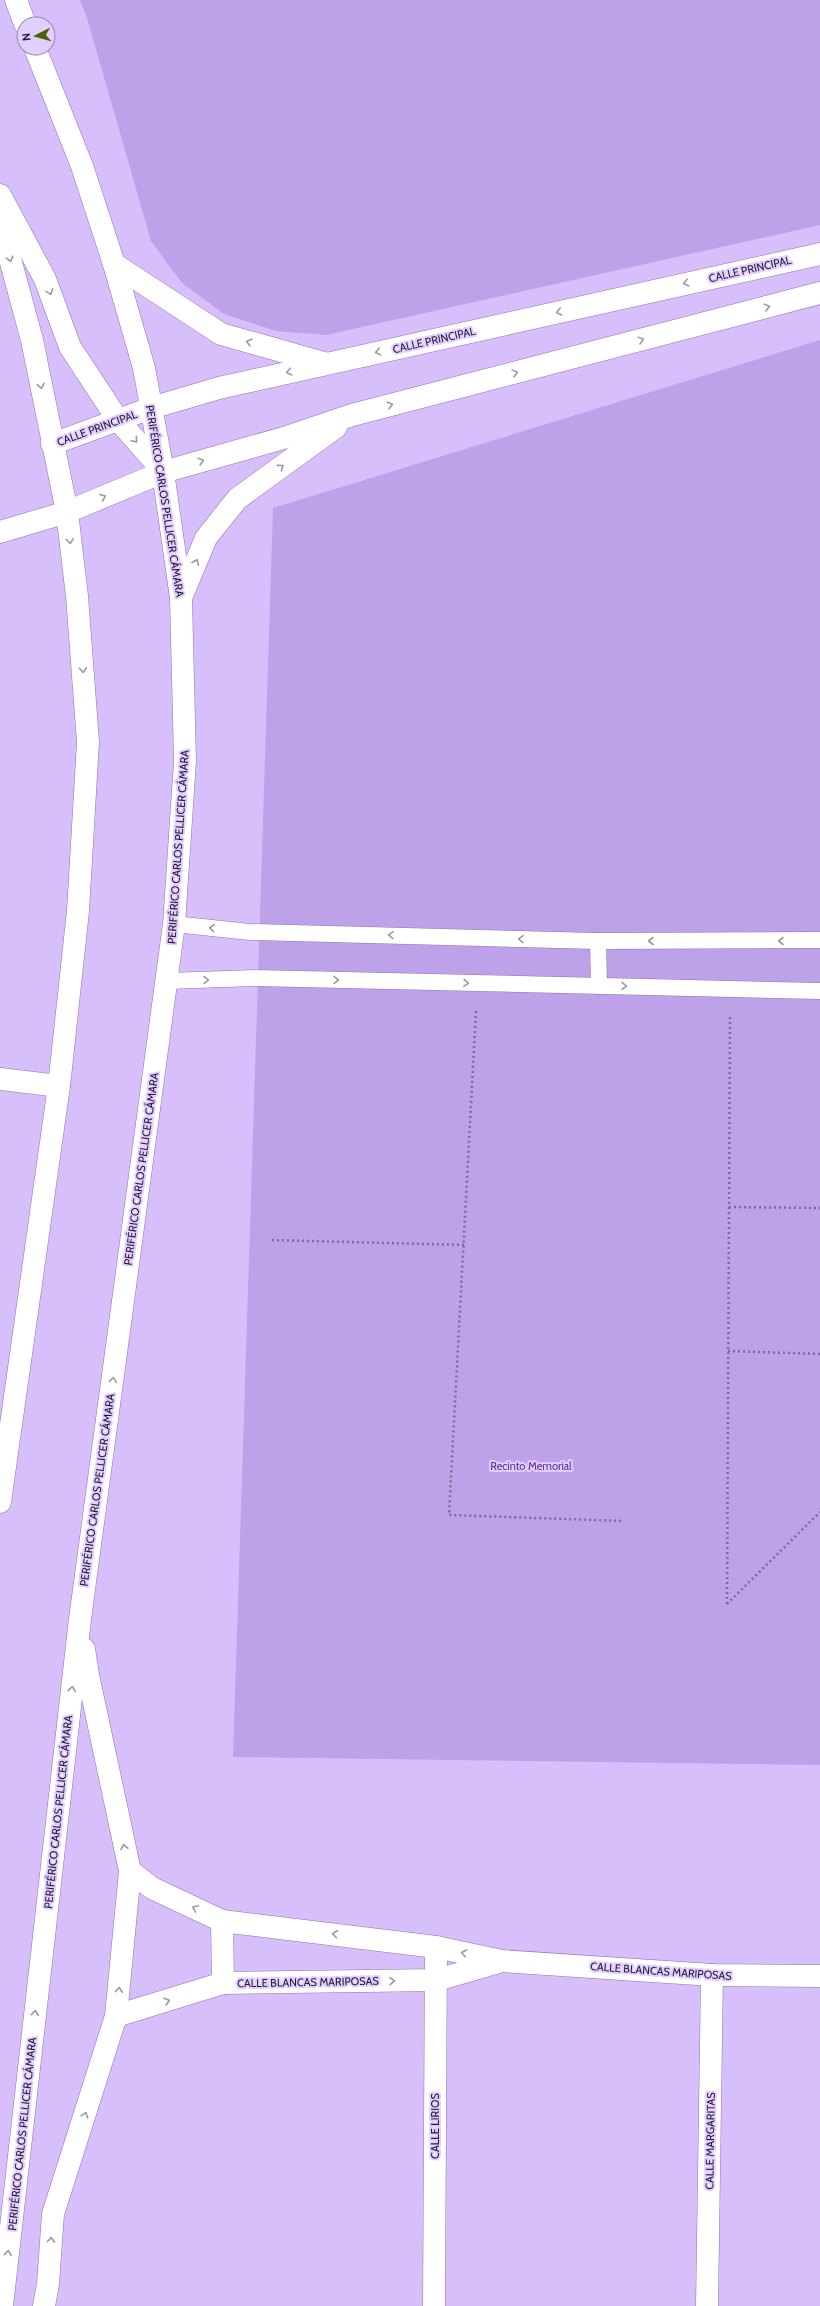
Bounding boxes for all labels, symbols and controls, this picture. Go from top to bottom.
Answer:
north arrow [16,16,56,56]
text: N [19,32,33,42]
street label: CALLE PRINCIPAL [707,253,793,285]
one-way arrow [5,256,14,263]
one-way arrow [683,279,689,287]
one-way arrow [45,288,54,295]
one-way arrow [763,303,770,312]
one-way arrow [556,307,563,315]
street label: CALLE PRINCIPAL [391,324,477,356]
one-way arrow [637,336,644,345]
one-way arrow [246,338,253,347]
one-way arrow [375,348,381,356]
one-way arrow [286,368,292,376]
one-way arrow [512,369,519,377]
one-way arrow [36,383,44,389]
one-way arrow [386,402,393,410]
street label: PERIFÉRICO CARLOS PELLICER CÁMARA [143,404,187,598]
street label: CALLE PRINCIPAL [55,407,139,449]
one-way arrow [131,435,138,442]
one-way arrow [197,457,204,466]
one-way arrow [277,464,284,472]
one-way arrow [98,494,106,502]
one-way arrow [65,538,74,544]
one-way arrow [191,559,199,566]
one-way arrow [78,667,87,673]
street label: PERIFÉRICO CARLOS PELLICER CÁMARA [164,749,192,944]
one-way arrow [209,924,215,933]
one-way arrow [388,930,394,939]
one-way arrow [518,934,524,943]
one-way arrow [648,937,654,945]
one-way arrow [778,937,784,945]
one-way arrow [203,976,209,984]
one-way arrow [333,976,339,984]
one-way arrow [463,979,469,987]
one-way arrow [621,982,627,990]
street label: PERIFÉRICO CARLOS PELLICER CÁMARA [121,1072,161,1266]
one-way arrow [108,1377,117,1383]
street label: PERIFÉRICO CARLOS PELLICER CÁMARA [77,1393,117,1587]
park label: Recinto Memorial [490,1459,572,1473]
one-way arrow [67,1686,76,1692]
street label: PERIFÉRICO CARLOS PELLICER CÁMARA [41,1714,75,1909]
one-way arrow [121,1844,129,1850]
one-way arrow [192,1905,199,1913]
one-way arrow [332,1930,338,1939]
one-way arrow [461,1949,467,1957]
street label: CALLE BLANCAS MARIPOSAS [590,1959,733,1983]
street label: CALLE BLANCAS MARIPOSAS [237,1974,380,1990]
one-way arrow [389,1977,395,1985]
one-way arrow [114,1987,123,1993]
one-way arrow [164,1997,171,2006]
one-way arrow [31,2010,40,2016]
street label: PERIFÉRICO CARLOS PELLICER CÁMARA [5,2036,39,2231]
street label: CALLE MARGARITAS [702,2092,718,2190]
street label: CALLE LIRIOS [428,2093,442,2159]
one-way arrow [80,2111,89,2118]
one-way arrow [47,2237,56,2243]
one-way arrow [3,2250,12,2256]

